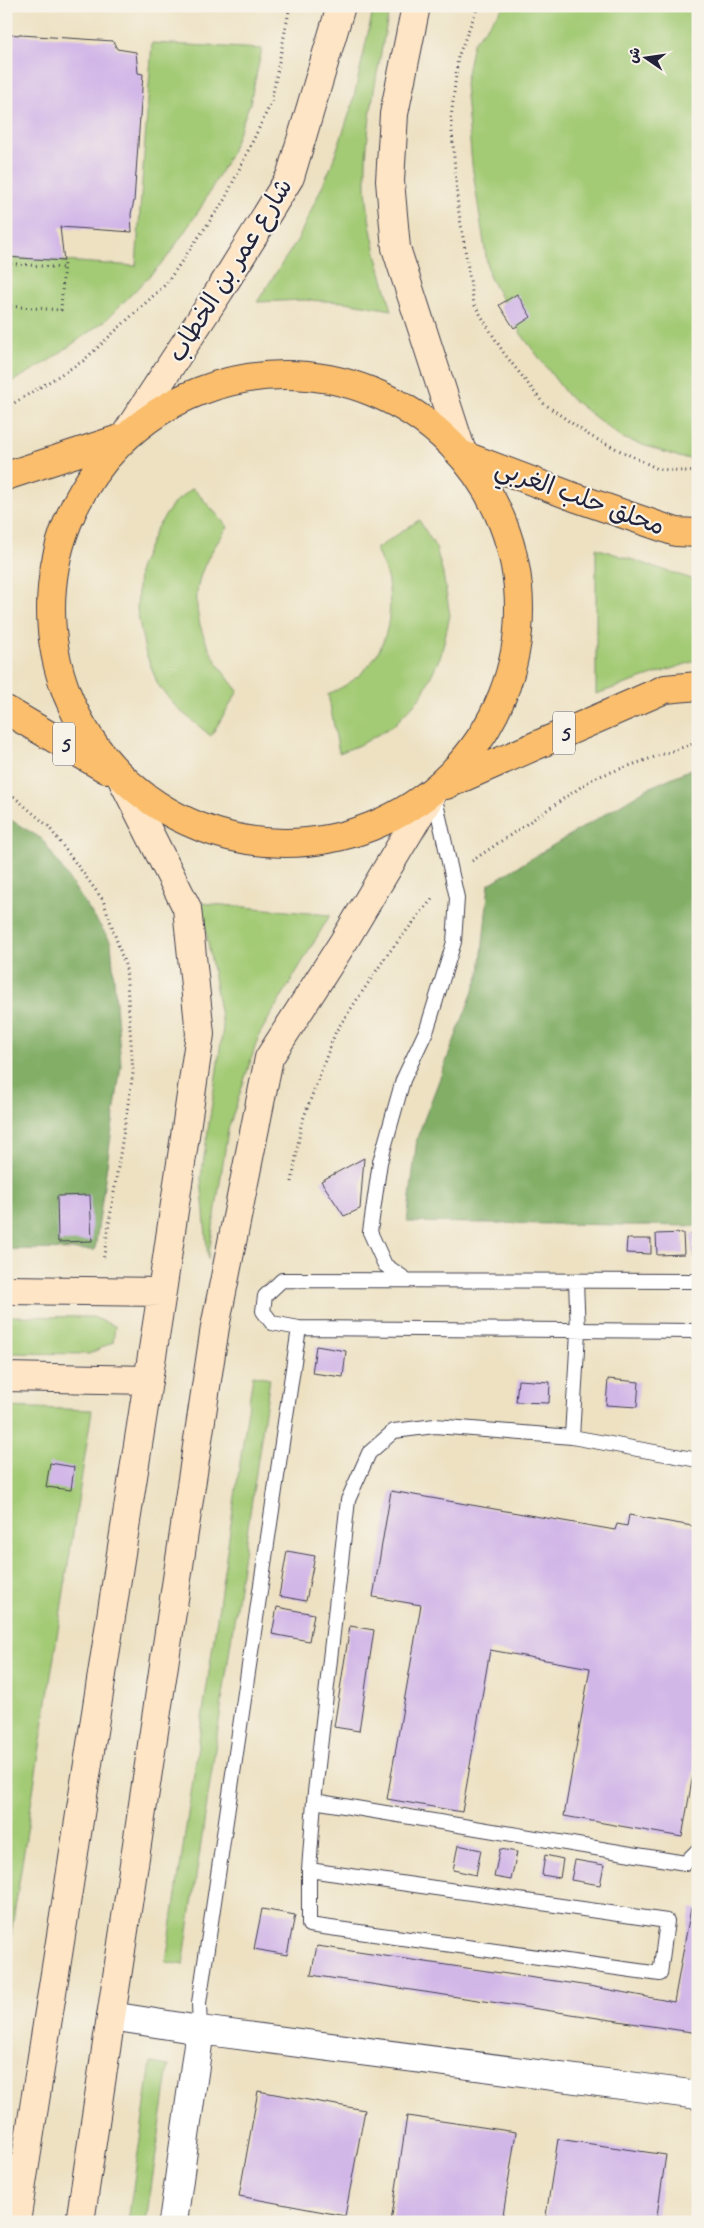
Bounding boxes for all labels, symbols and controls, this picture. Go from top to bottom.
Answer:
north arrow [622,32,672,82]
text: ش [624,46,644,65]
street label: شارع عمر بن الخطاب [161,172,300,368]
street label: محلق حلب الغربي [489,452,669,547]
road number: 5 [553,711,575,754]
road number: 5 [53,722,75,766]

